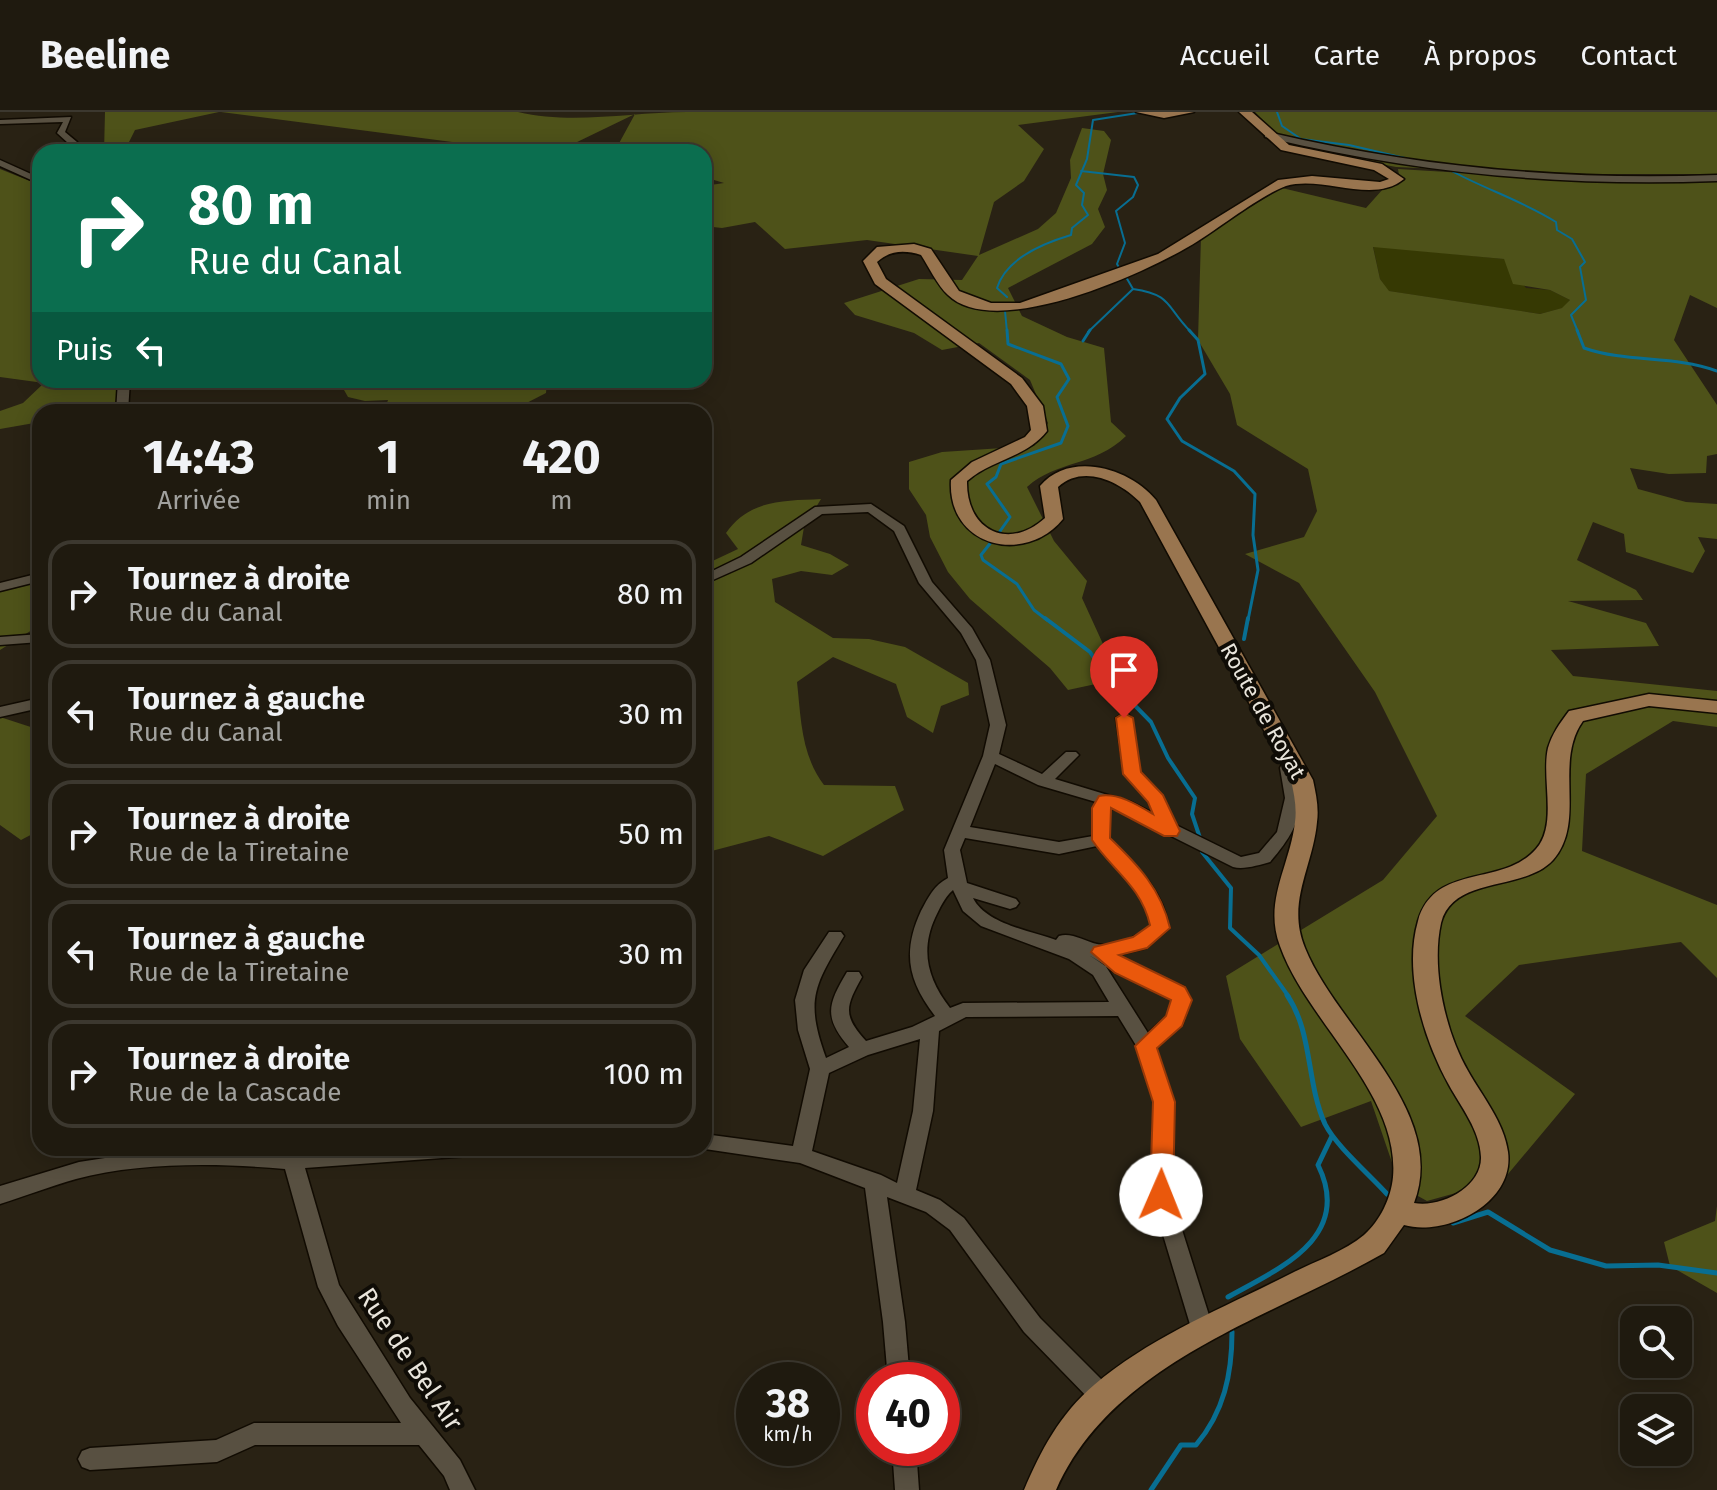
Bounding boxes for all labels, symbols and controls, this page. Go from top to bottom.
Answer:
text: Beeline [40,32,170,78]
text: Accueil [1180,39,1270,72]
text: Carte [1314,39,1380,72]
text: À propos [1424,39,1536,72]
text: Contact [1580,39,1677,72]
text: 80 m [188,172,314,239]
icon: right [56,176,160,280]
text: Rue du Canal [188,240,402,284]
icon: left [129,328,173,372]
text: Puis [56,332,113,368]
text: 14:43 [143,428,255,486]
text: 1 [377,428,400,486]
text: 420 [522,428,601,486]
text: Arrivée [157,485,241,516]
text: min [366,485,411,516]
text: m [550,485,573,516]
text: Tournez à droite [128,561,350,597]
icon: right [60,572,104,616]
text: 80 m [617,576,684,612]
text: Rue du Canal [128,597,283,628]
pin [1090,636,1158,718]
street label: Route de Royat [1215,638,1311,784]
icon: arrive [1102,648,1146,692]
text: Tournez à gauche [128,681,365,717]
icon: left [60,692,104,736]
text: 30 m [619,696,684,732]
text: Rue du Canal [128,717,283,748]
text: Tournez à droite [128,801,350,837]
icon: right [60,812,104,856]
text: 50 m [619,816,684,852]
text: Rue de la Tiretaine [128,837,349,868]
text: Tournez à gauche [128,921,365,957]
icon: left [60,932,104,976]
text: 30 m [619,936,684,972]
text: Rue de la Tiretaine [128,957,349,988]
text: Tournez à droite [128,1041,350,1077]
icon: right [60,1052,104,1096]
text: 100 m [604,1056,684,1092]
text: Rue de la Cascade [128,1077,341,1108]
position arrow [1119,1153,1203,1237]
street label: Rue de Bel Air [351,1282,469,1436]
map controls [1620,1306,1692,1466]
button: search [1620,1306,1692,1378]
speed limit sign: 40 [856,1362,960,1466]
text: 38 [766,1380,810,1428]
button: layers [1620,1394,1692,1466]
text: km/h [763,1422,813,1446]

